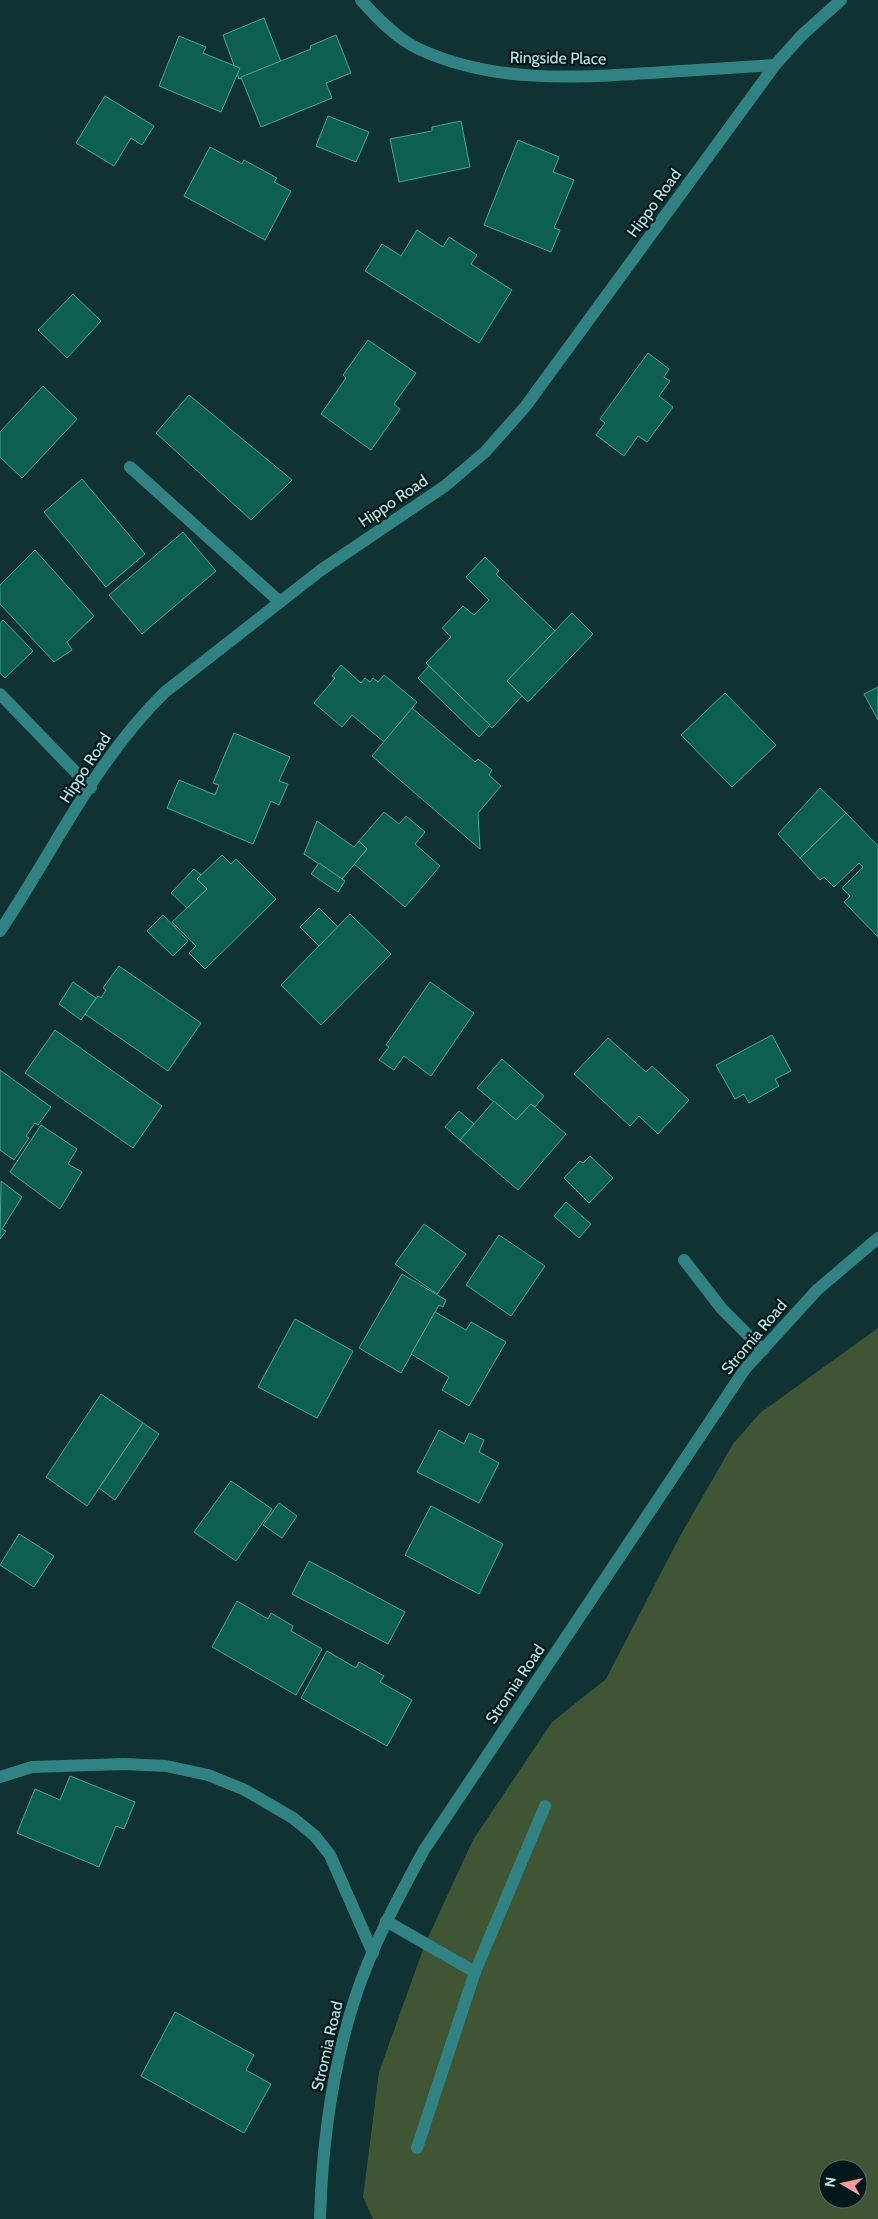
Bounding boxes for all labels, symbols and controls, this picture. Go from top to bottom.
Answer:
street label: Ringside Place [510,48,606,68]
street label: Hippo Road [623,165,685,241]
street label: Hippo Road [355,471,431,531]
street label: Hippo Road [55,729,115,807]
street label: Stromia Road [717,1296,791,1378]
street label: Stromia Road [482,1641,548,1727]
street label: Stromia Road [307,1999,347,2093]
north arrow [818,2159,868,2209]
text: N [820,2176,840,2188]

